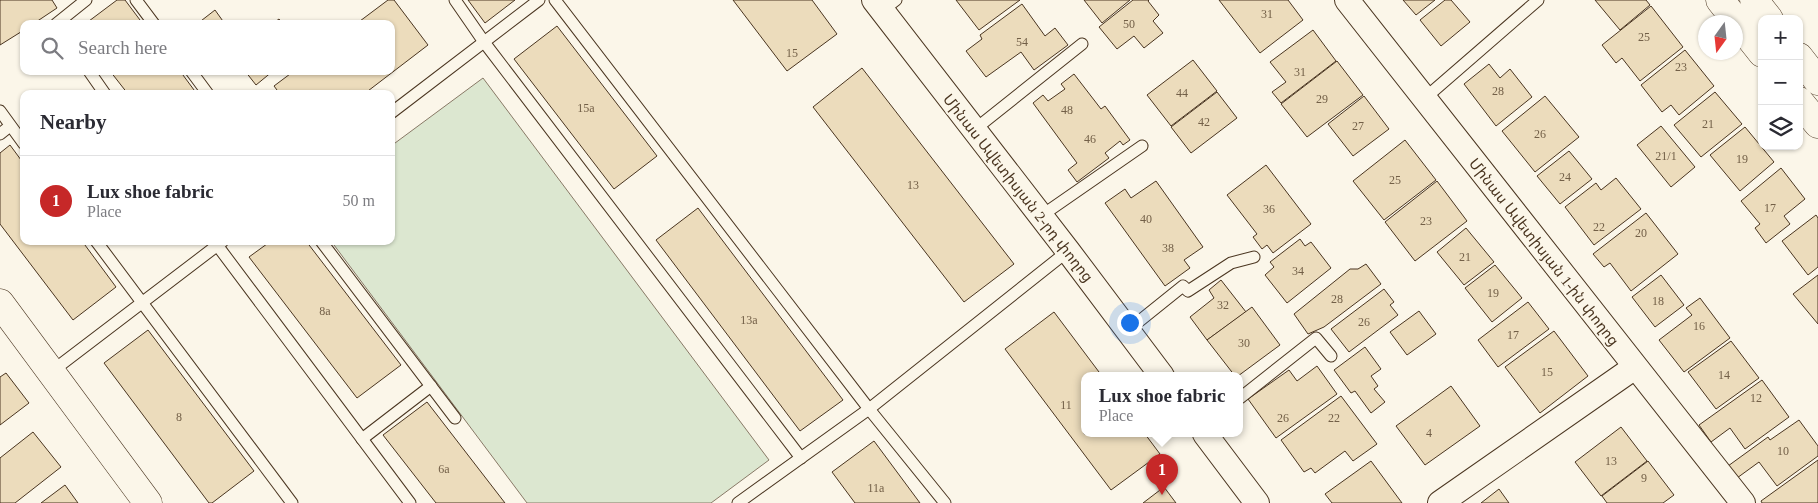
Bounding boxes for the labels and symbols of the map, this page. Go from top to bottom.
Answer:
house number: 31 [1261,7,1273,21]
north arrow [1698,15,1743,60]
house number: 50 [1123,17,1135,31]
house number: 25 [1638,30,1650,44]
house number: 54 [1016,35,1028,49]
house number: 15 [786,46,798,60]
house number: 23 [1675,60,1687,74]
house number: 31 [1294,65,1306,79]
house number: 28 [1492,84,1504,98]
house number: 44 [1176,86,1188,100]
street label: Մինաս Ավետիսյան 2-րդ փողոց [939,91,1096,286]
house number: 29 [1316,92,1328,106]
house number: 15a [577,101,595,115]
house number: 48 [1061,103,1073,117]
house number: 42 [1198,115,1210,129]
house number: 21 [1702,117,1714,131]
house number: 27 [1352,119,1364,133]
house number: 26 [1534,127,1546,141]
house number: 46 [1084,132,1096,146]
house number: 21/1 [1655,149,1677,163]
house number: 19 [1736,152,1748,166]
street label: Մինաս Ավետիսյան 1-ին փողոց [1465,155,1622,349]
house number: 24 [1559,170,1571,184]
house number: 25 [1389,173,1401,187]
house number: 13 [907,178,919,192]
house number: 17 [1764,201,1776,215]
house number: 36 [1263,202,1275,216]
house number: 40 [1140,212,1152,226]
house number: 23 [1420,214,1432,228]
house number: 22 [1593,220,1605,234]
house number: 20 [1635,226,1647,240]
house number: 38 [1162,241,1174,255]
house number: 21 [1459,250,1471,264]
house number: 34 [1292,264,1304,278]
house number: 19 [1487,286,1499,300]
house number: 28 [1331,292,1343,306]
house number: 18 [1652,294,1664,308]
house number: 32 [1217,298,1229,312]
house number: 8a [319,304,331,318]
your location [1117,310,1143,336]
house number: 13a [740,313,758,327]
house number: 26 [1358,315,1370,329]
house number: 16 [1693,319,1705,333]
house number: 17 [1507,328,1519,342]
house number: 30 [1238,336,1250,350]
house number: 15 [1541,365,1553,379]
house number: 14 [1718,368,1730,382]
house number: 12 [1750,391,1762,405]
house number: 11 [1060,398,1072,412]
house number: 8 [176,410,182,424]
house number: 26 [1277,411,1289,425]
house number: 22 [1328,411,1340,425]
house number: 4 [1426,426,1432,440]
house number: 10 [1777,444,1789,458]
pin: 1 [1146,454,1178,495]
house number: 13 [1605,454,1617,468]
house number: 6a [438,462,450,476]
house number: 9 [1641,471,1647,485]
house number: 11a [868,481,885,495]

